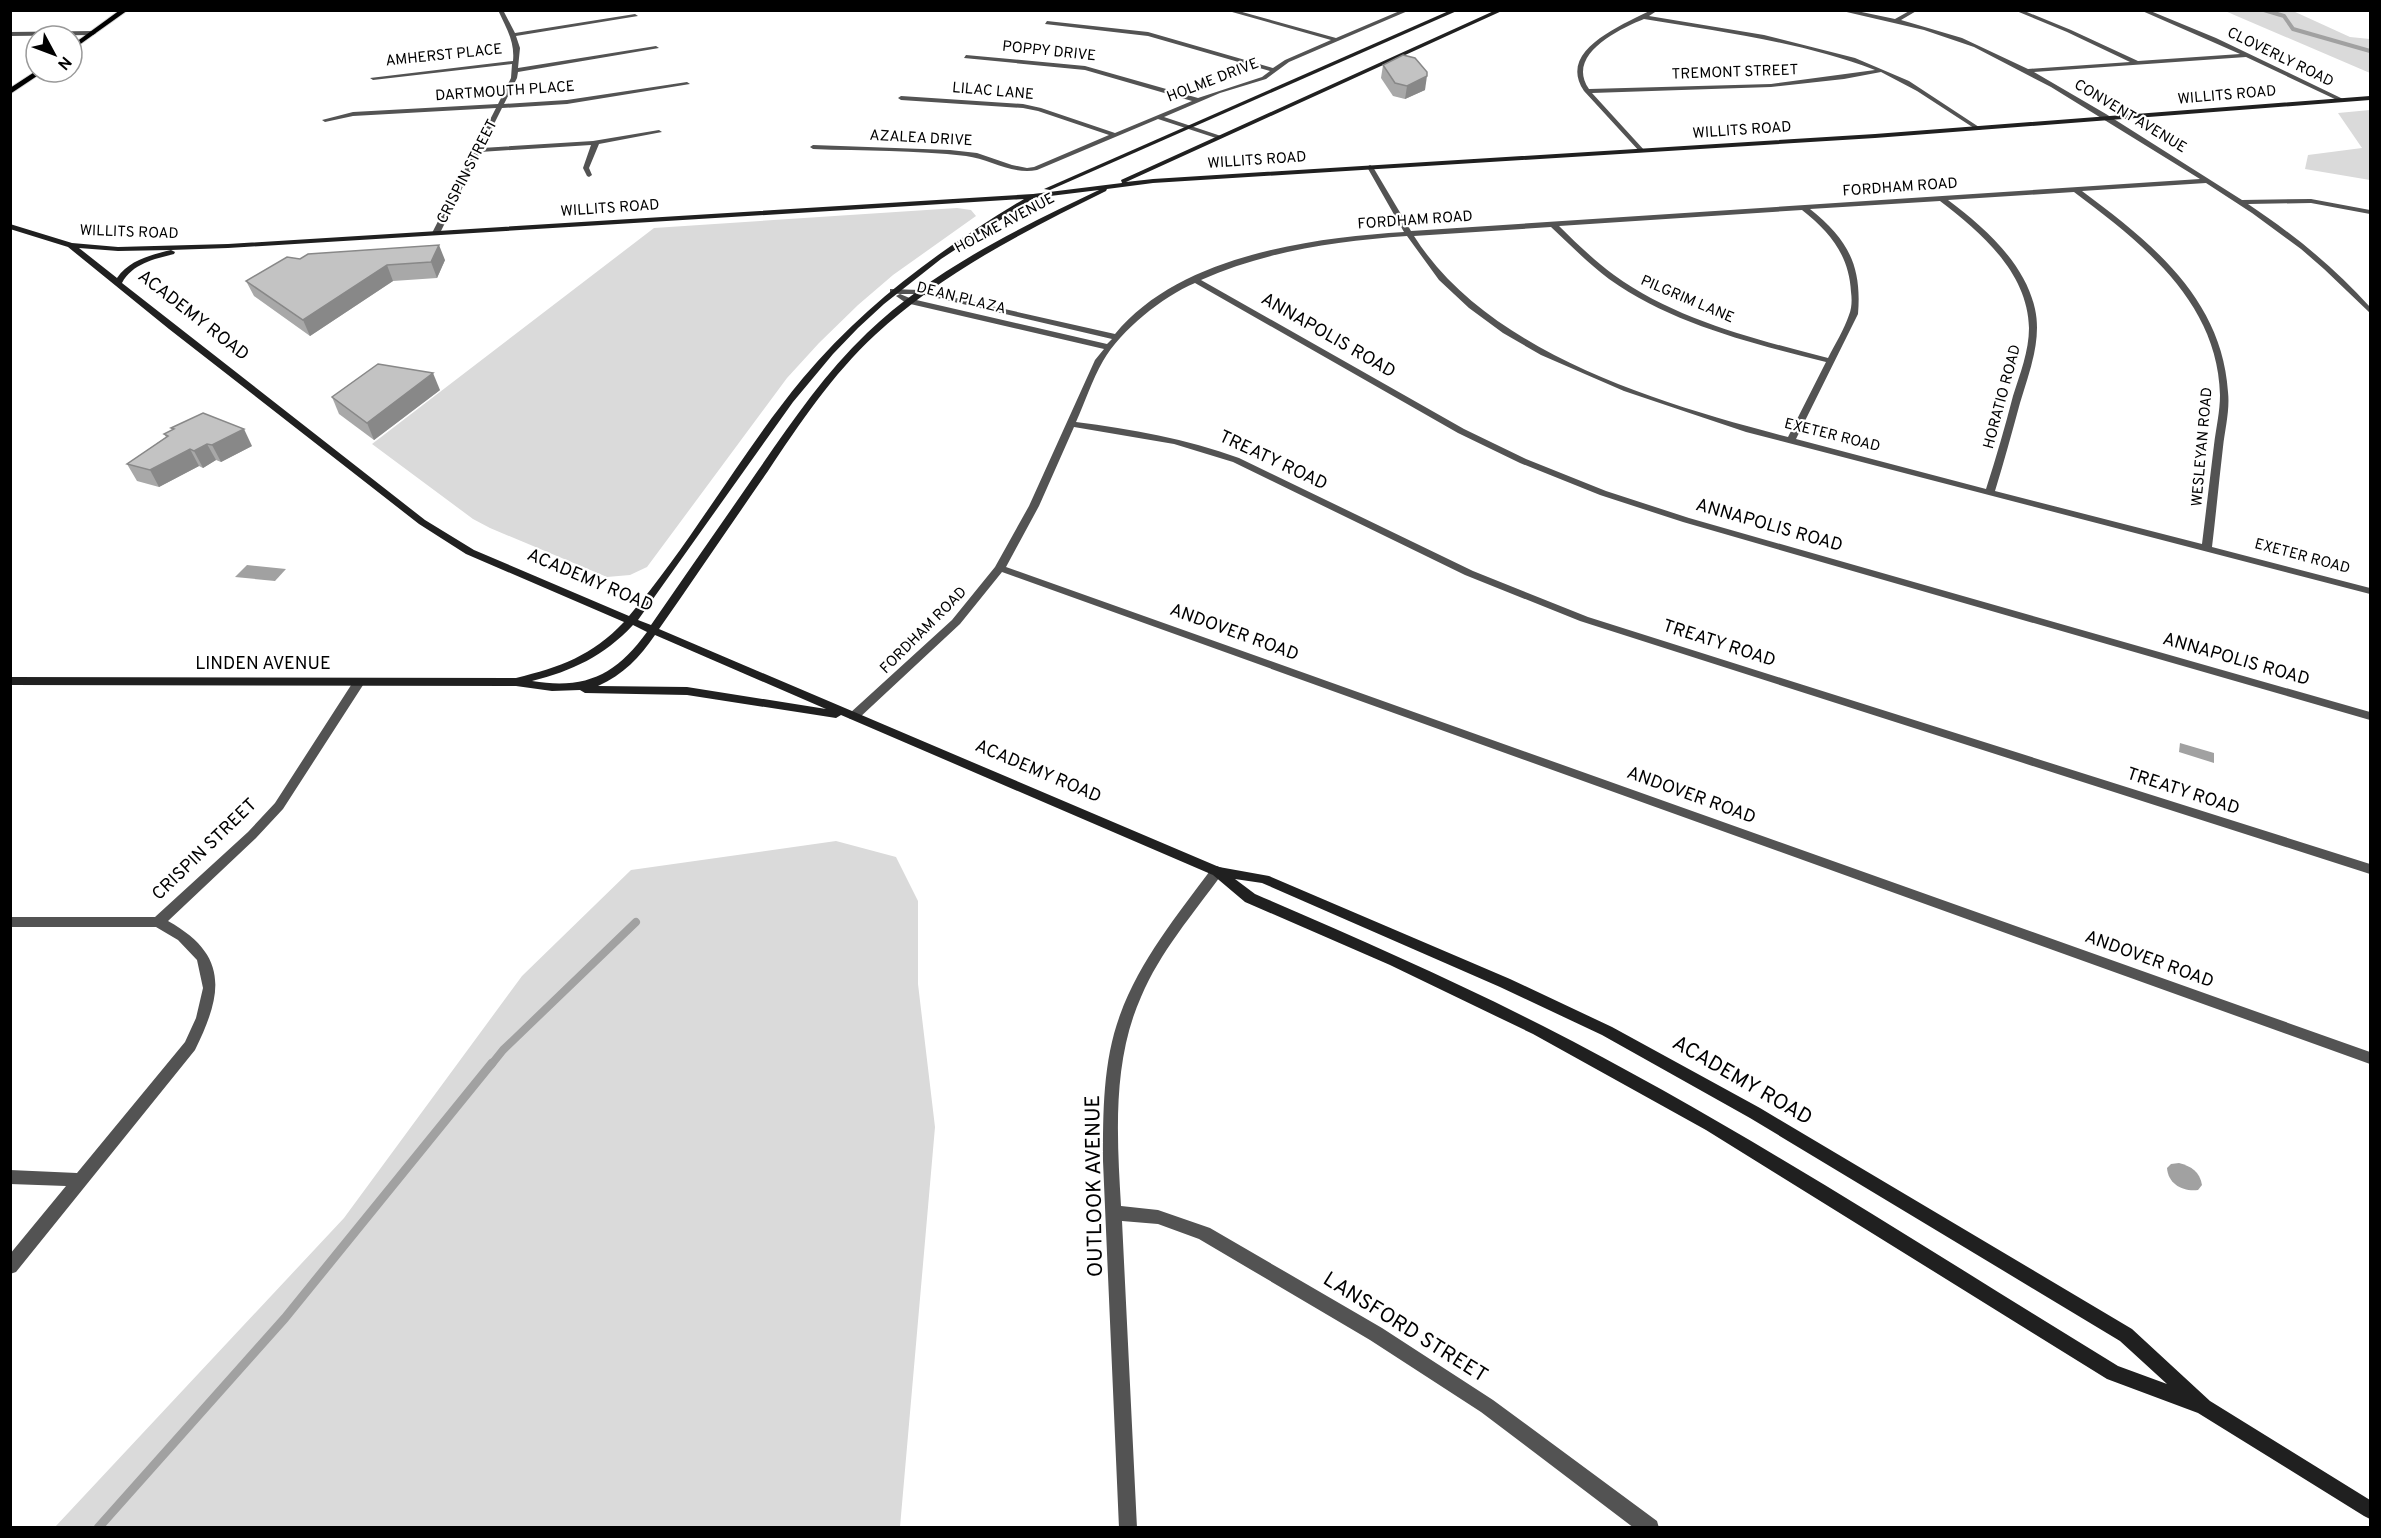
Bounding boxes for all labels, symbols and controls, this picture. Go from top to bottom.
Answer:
north arrow [24,24,84,84]
street label: CLOVERLY ROAD [2224,24,2336,92]
street label: POPPY DRIVE [1001,38,1097,66]
street label: AMHERST PLACE [385,40,503,72]
text: N [52,52,75,73]
street label: HOLME DRIVE [1164,55,1262,107]
street label: TREMONT STREET [1671,61,1799,85]
street label: CONVENT AVENUE [2070,76,2190,158]
street label: DARTMOUTH PLACE [435,78,575,106]
street label: LILAC LANE [951,79,1035,105]
street label: WILLITS ROAD [2177,82,2277,110]
street label: CRISPIN STREET [434,117,502,227]
street label: WILLITS ROAD [1692,118,1792,144]
street label: AZALEA DRIVE [869,127,973,151]
street label: WILLITS ROAD [1207,148,1307,174]
street label: FORDHAM ROAD [1842,174,1958,202]
street label: HOLME AVENUE [952,190,1058,258]
street label: WILLITS ROAD [560,196,660,222]
street label: FORDHAM ROAD [1357,207,1473,235]
street label: WILLITS ROAD [79,222,179,244]
street label: ACADEMY ROAD [133,265,253,367]
street label: PILGRIM LANE [1637,272,1737,328]
street label: DEAN PLAZA [914,279,1008,319]
street label: ANNAPOLIS ROAD [1257,288,1399,384]
street label: HORATIO ROAD [1980,343,2026,451]
street label: WESLEYAN ROAD [2188,386,2218,508]
street label: EXETER ROAD [1782,415,1882,457]
street label: TREATY ROAD [1215,426,1331,496]
street label: ANNAPOLIS ROAD [1693,494,1845,558]
street label: EXETER ROAD [2252,535,2352,579]
street label: ACADEMY ROAD [523,544,657,618]
street label: FORDHAM ROAD [876,583,972,679]
street label: ANDOVER ROAD [1166,599,1302,667]
street label: TREATY ROAD [1660,615,1778,673]
street label: ANNAPOLIS ROAD [2160,628,2312,692]
street label: LINDEN AVENUE [195,653,331,676]
street label: ACADEMY ROAD [971,735,1105,809]
street label: ANDOVER ROAD [1623,762,1759,830]
street label: TREATY ROAD [2124,763,2242,821]
street label: CRISPIN STREET [148,794,262,906]
street label: ANDOVER ROAD [2081,926,2217,994]
street label: ACADEMY ROAD [1667,1030,1817,1132]
street label: OUTLOOK AVENUE [1080,1095,1110,1277]
street label: LANSFORD STREET [1318,1266,1492,1390]

